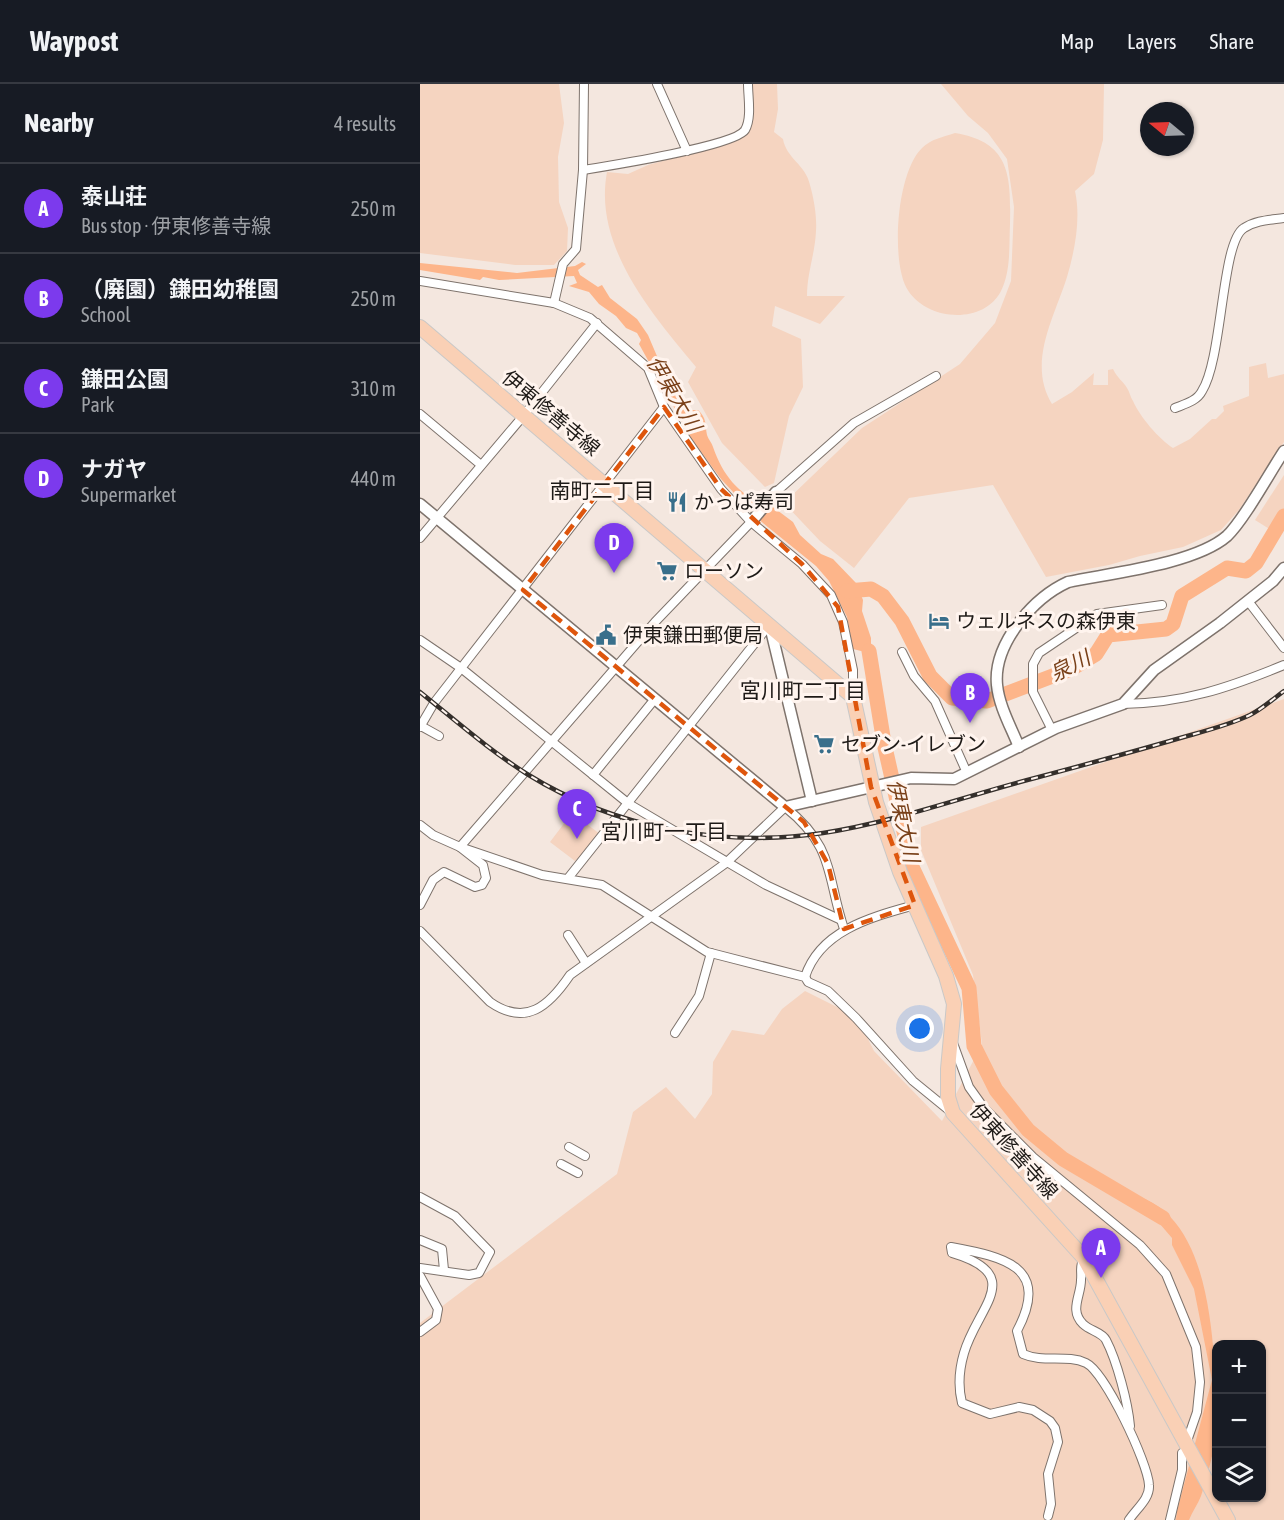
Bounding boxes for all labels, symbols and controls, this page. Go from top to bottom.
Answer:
text: Waypost [30,25,118,57]
text: Map [1060,29,1094,53]
text: Layers [1127,29,1177,53]
text: Share [1210,29,1254,53]
north arrow [1140,102,1194,156]
text: Nearby [24,108,94,138]
text: 4 results [334,112,396,135]
text: 泰山荘 [81,183,147,209]
text: A [39,197,48,220]
text: 250 m [351,197,396,220]
text: Bus stop · 伊東修善寺線 [81,214,271,237]
text: （廃園）鎌田幼稚園 [81,276,279,302]
text: B [39,287,48,310]
text: 250 m [351,287,396,310]
text: School [81,303,131,326]
water label: 伊東大川 [643,351,708,437]
street label: 伊東修善寺線 [498,365,605,460]
text: 鎌田公園 [81,366,169,392]
text: C [39,377,48,400]
text: 310 m [351,377,396,400]
text: Park [81,393,114,416]
text: ナガヤ [81,456,147,482]
text: D [38,467,49,490]
text: 440 m [351,467,396,490]
district label: 南町二丁目 [550,478,655,502]
text: Supermarket [81,483,176,506]
restaurant icon: かっぱ寿司 [665,490,689,514]
place label: かっぱ寿司 [694,490,794,513]
pin: D [594,524,634,573]
supermarket icon: ローソン [655,559,679,583]
place label: ローソン [684,559,764,582]
hotel icon: ウェルネスの森伊東 [927,609,951,633]
place label: ウェルネスの森伊東 [956,609,1136,632]
public building icon: 伊東鎌田郵便局 [594,623,618,647]
place label: 伊東鎌田郵便局 [623,623,763,646]
water label: 泉川 [1045,644,1095,685]
pin: B [950,674,990,723]
district label: 宮川町二丁目 [740,678,866,702]
supermarket icon: セブン-イレブン [812,732,836,756]
place label: セブン-イレブン [841,732,986,755]
water label: 伊東大川 [884,777,925,866]
pin: C [558,790,596,839]
district label: 宮川町一丁目 [601,819,727,843]
your location [905,1014,934,1043]
street label: 伊東修善寺線 [966,1098,1063,1203]
pin: A [1082,1228,1120,1278]
map controls [1212,1340,1266,1502]
button: + [1212,1340,1266,1394]
button: − [1212,1394,1266,1448]
button: layers [1212,1448,1266,1502]

